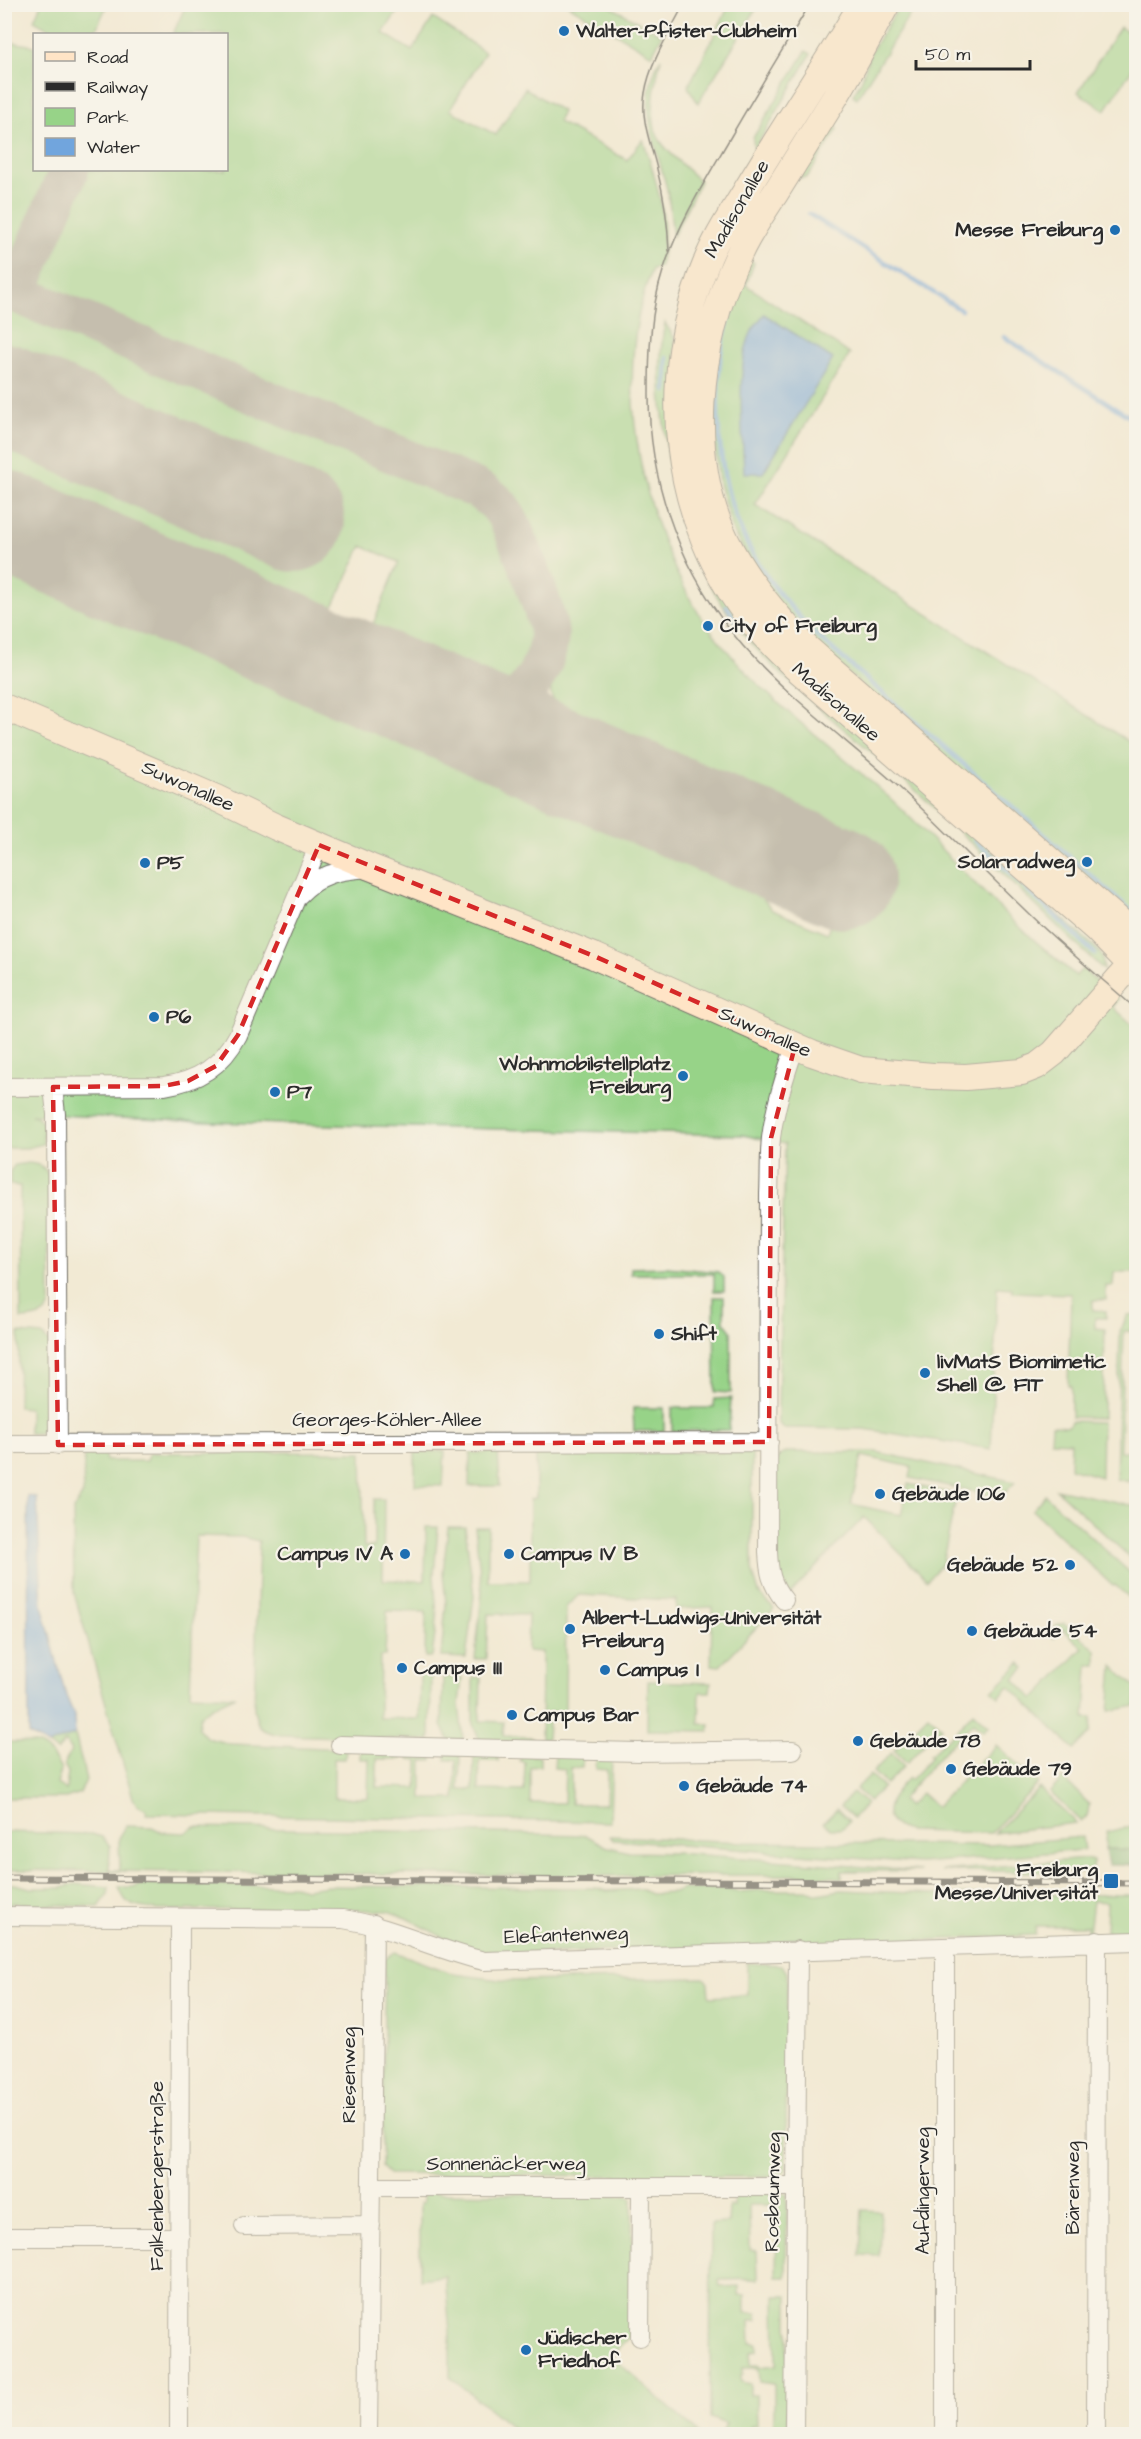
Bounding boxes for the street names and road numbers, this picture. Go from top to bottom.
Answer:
street label: Madisonallee [698,154,777,263]
street label: Madisonallee [786,656,887,749]
street label: Suwonallee [137,753,239,819]
street label: Suwonallee [714,999,816,1065]
street label: Georges-Köhler-Allee [292,1406,482,1435]
street label: Elefantenweg [504,1919,629,1952]
street label: Riesenweg [335,2027,364,2123]
street label: Falkenbergerstraße [143,2081,172,2271]
street label: Aufdingerweg [909,2127,938,2255]
street label: Rosbaumweg [758,2132,789,2252]
street label: Bärenweg [1059,2141,1088,2235]
street label: Sonnenäckerweg [426,2150,586,2179]

